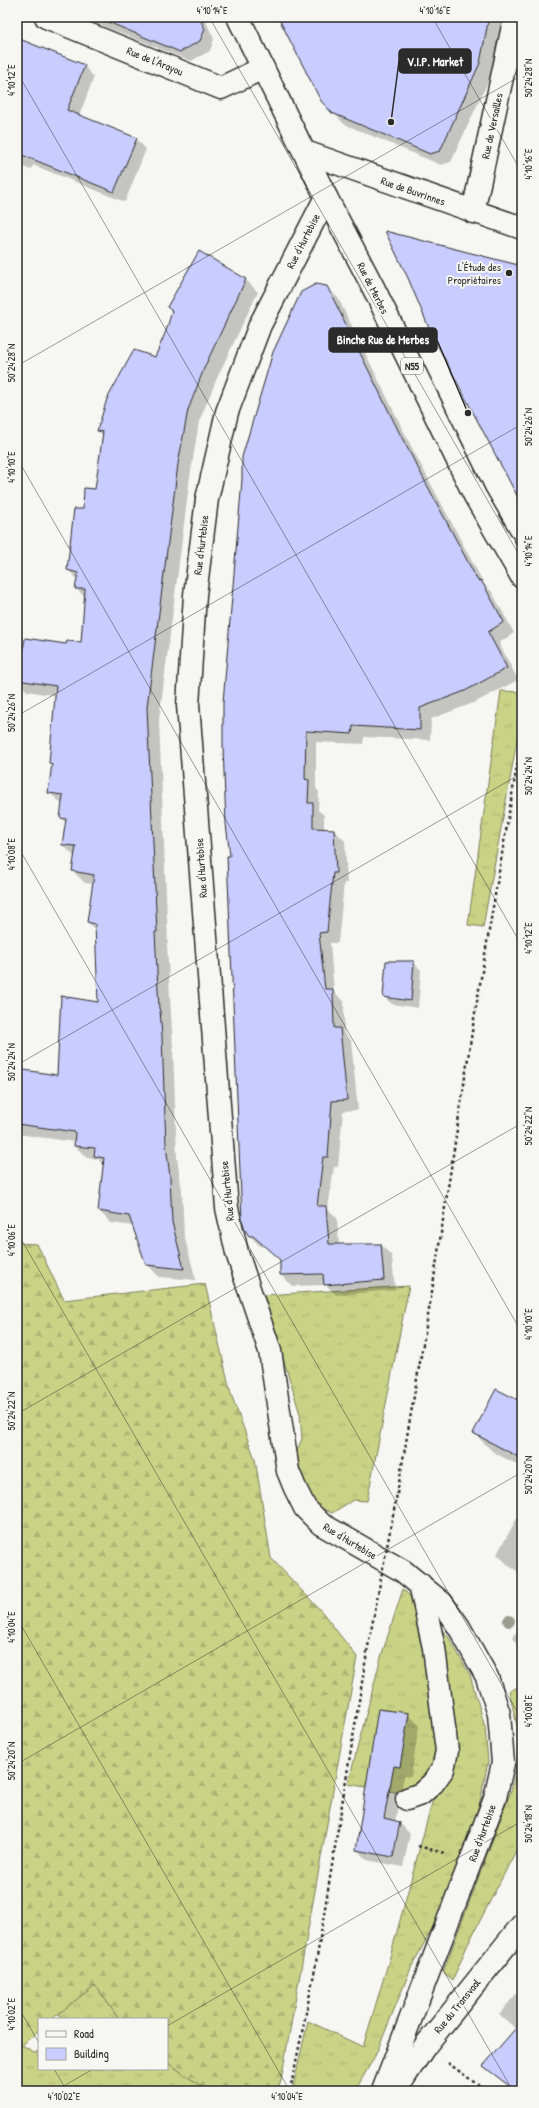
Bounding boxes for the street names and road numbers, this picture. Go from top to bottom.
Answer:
street label: Rue de l'Arayou [125,43,186,79]
street label: Rue de Versailles [478,92,506,160]
street label: Rue de Buvrinnes [379,173,447,209]
street label: Rue d'Hurtebise [283,211,323,271]
street label: Rue de Merbes [354,260,392,316]
road number: N55 [401,358,423,374]
street label: Rue d'Hurtebise [190,514,212,576]
street label: Rue d'Hurtebise [192,837,210,898]
street label: Rue d'Hurtebise [217,1160,237,1222]
street label: Rue d'Hurtebise [321,1520,380,1563]
street label: Rue d'Hurtebise [465,1802,499,1864]
street label: Rue du Transvaal [431,1976,483,2036]

